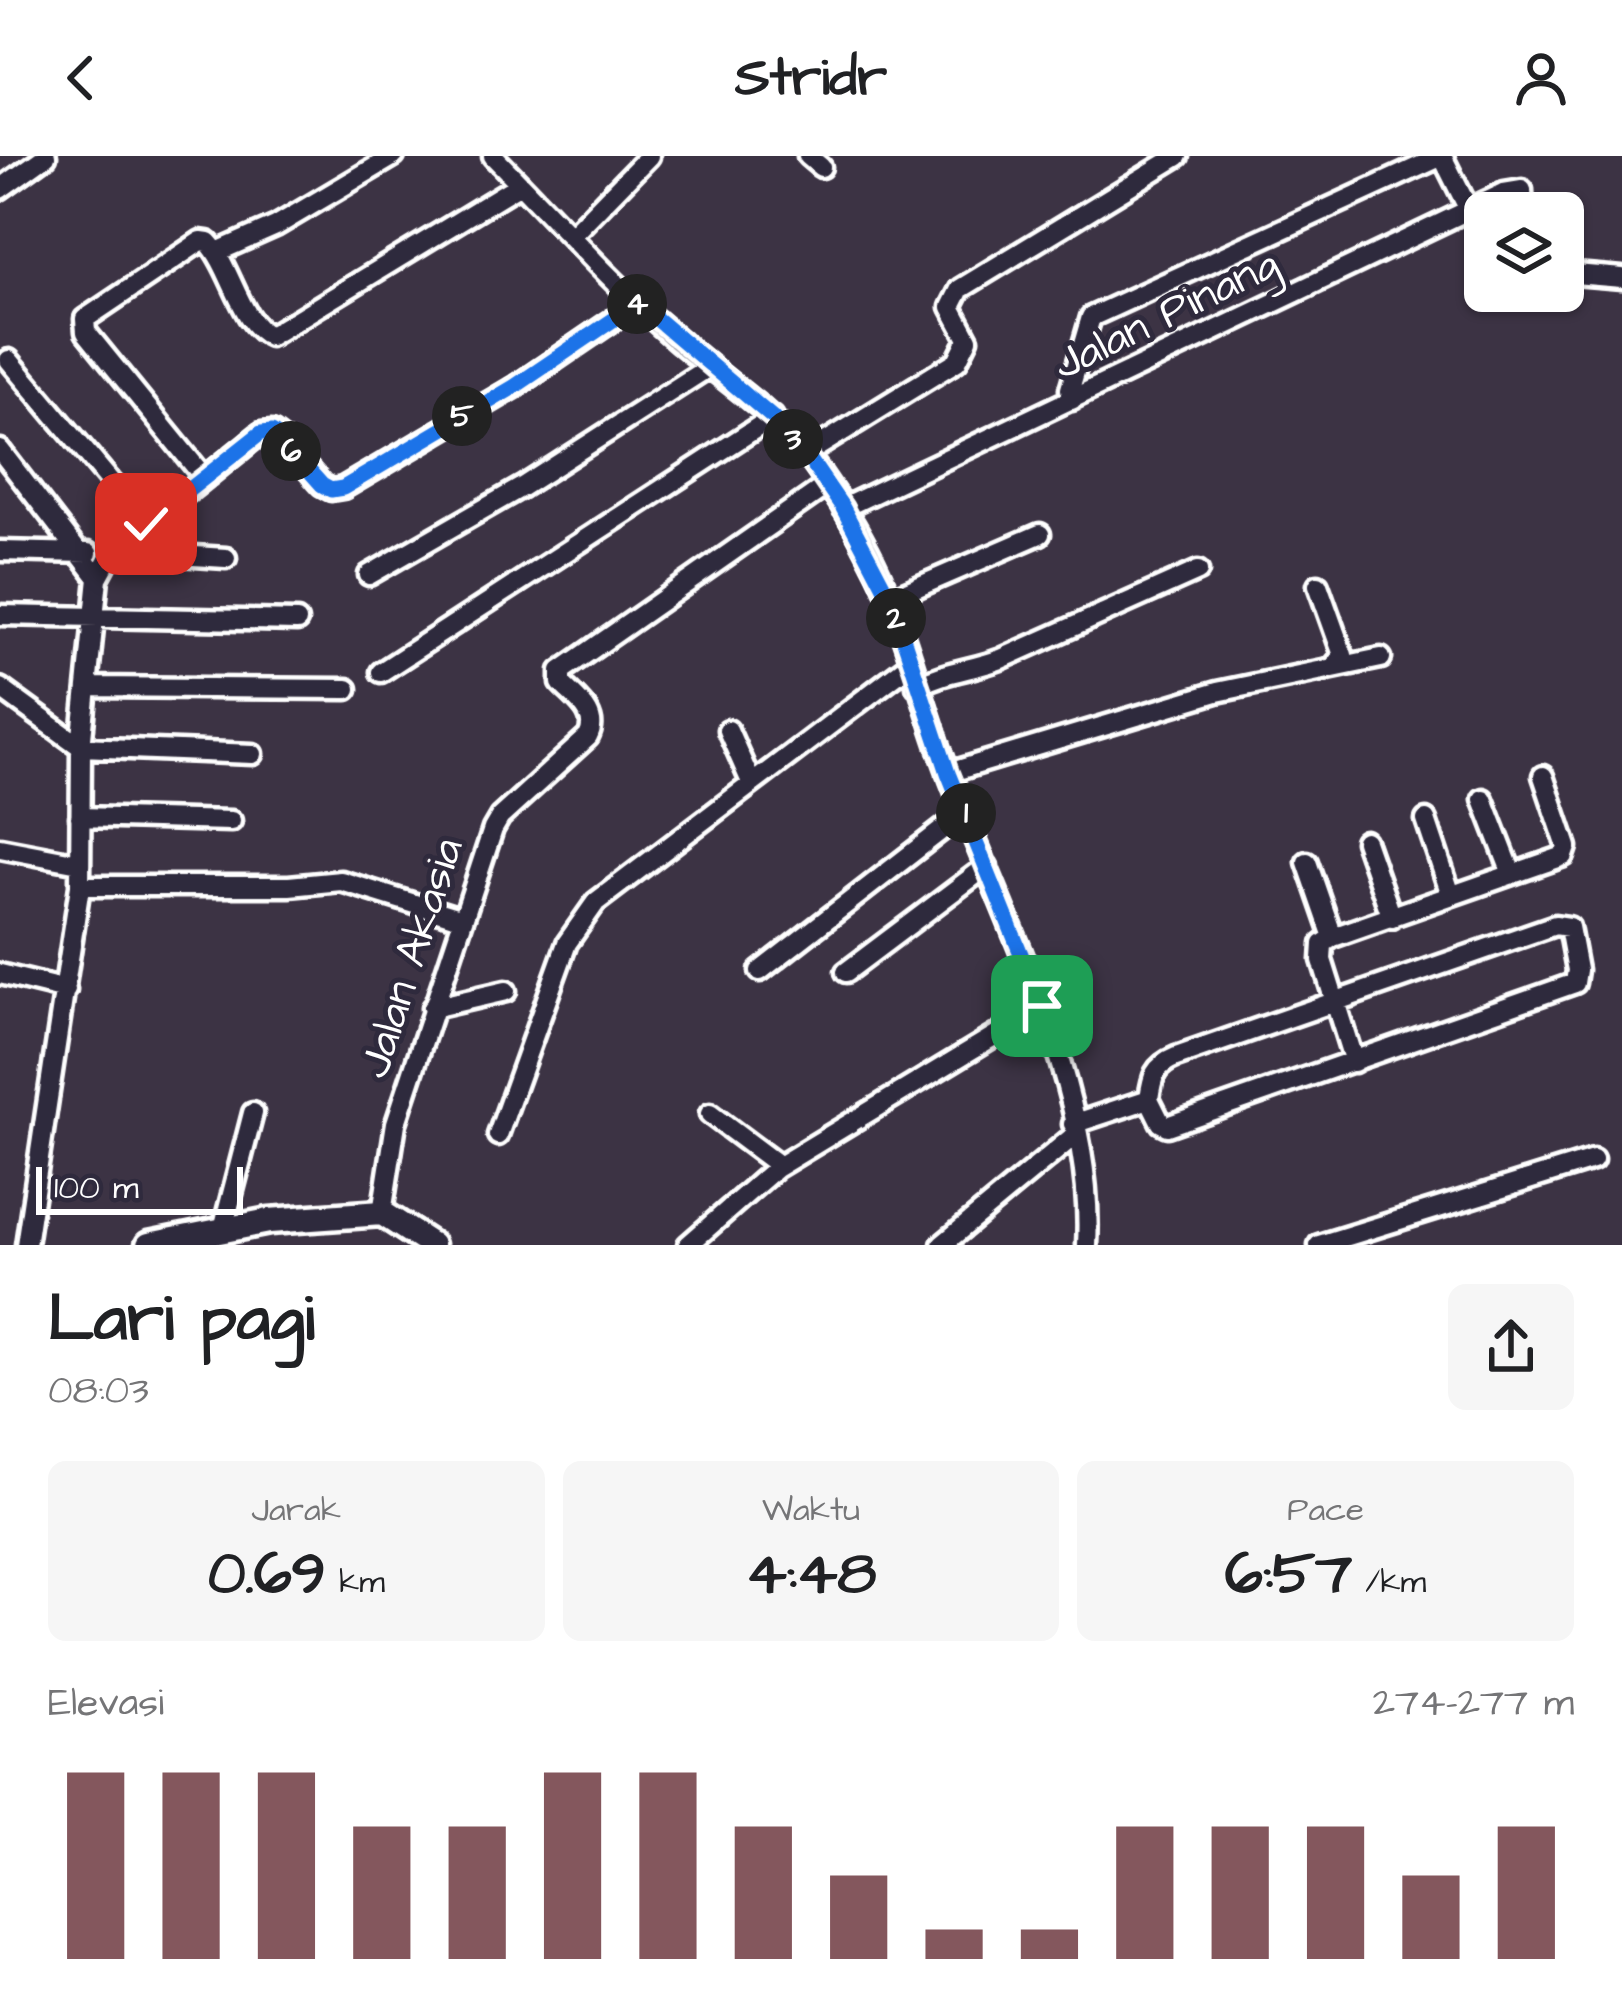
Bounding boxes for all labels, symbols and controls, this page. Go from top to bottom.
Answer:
text: Stridr [735,41,887,116]
icon: back [48,45,114,111]
icon: person [1508,45,1574,111]
map controls [1464,192,1584,312]
button: layers [1464,192,1584,312]
street label: Jalan Pinang [1043,233,1289,396]
pin: 4 [607,274,667,334]
text: 4 [626,281,648,327]
pin: 5 [432,386,492,446]
text: 5 [450,393,474,439]
pin: 3 [763,409,823,469]
text: 3 [785,416,801,462]
pin: 6 [261,421,321,481]
text: 6 [281,428,301,474]
pin [95,473,197,575]
icon: check [113,491,179,557]
pin: 2 [866,588,926,648]
text: 2 [887,595,905,641]
pin: 1 [936,783,996,843]
text: 1 [964,790,968,836]
street label: Jalan Akasia [344,830,480,1086]
pin [991,955,1093,1057]
icon: arrive [1009,973,1075,1039]
scale bar [36,1161,243,1214]
text: 100 m [54,1165,139,1211]
text: Lari pagi [48,1274,314,1366]
button: share [1448,1284,1574,1410]
text: 08:03 [48,1365,149,1419]
text: Jarak [252,1487,341,1533]
text: Waktu [762,1487,860,1533]
text: Pace [1287,1487,1364,1533]
text: 0.69 [208,1533,326,1616]
text: 4:48 [746,1533,876,1616]
text: 6:57 [1225,1533,1352,1616]
text: km [326,1559,385,1605]
text: /km [1352,1559,1426,1605]
text: Elevasi [48,1677,164,1731]
text: 274–277 m [1373,1677,1574,1731]

